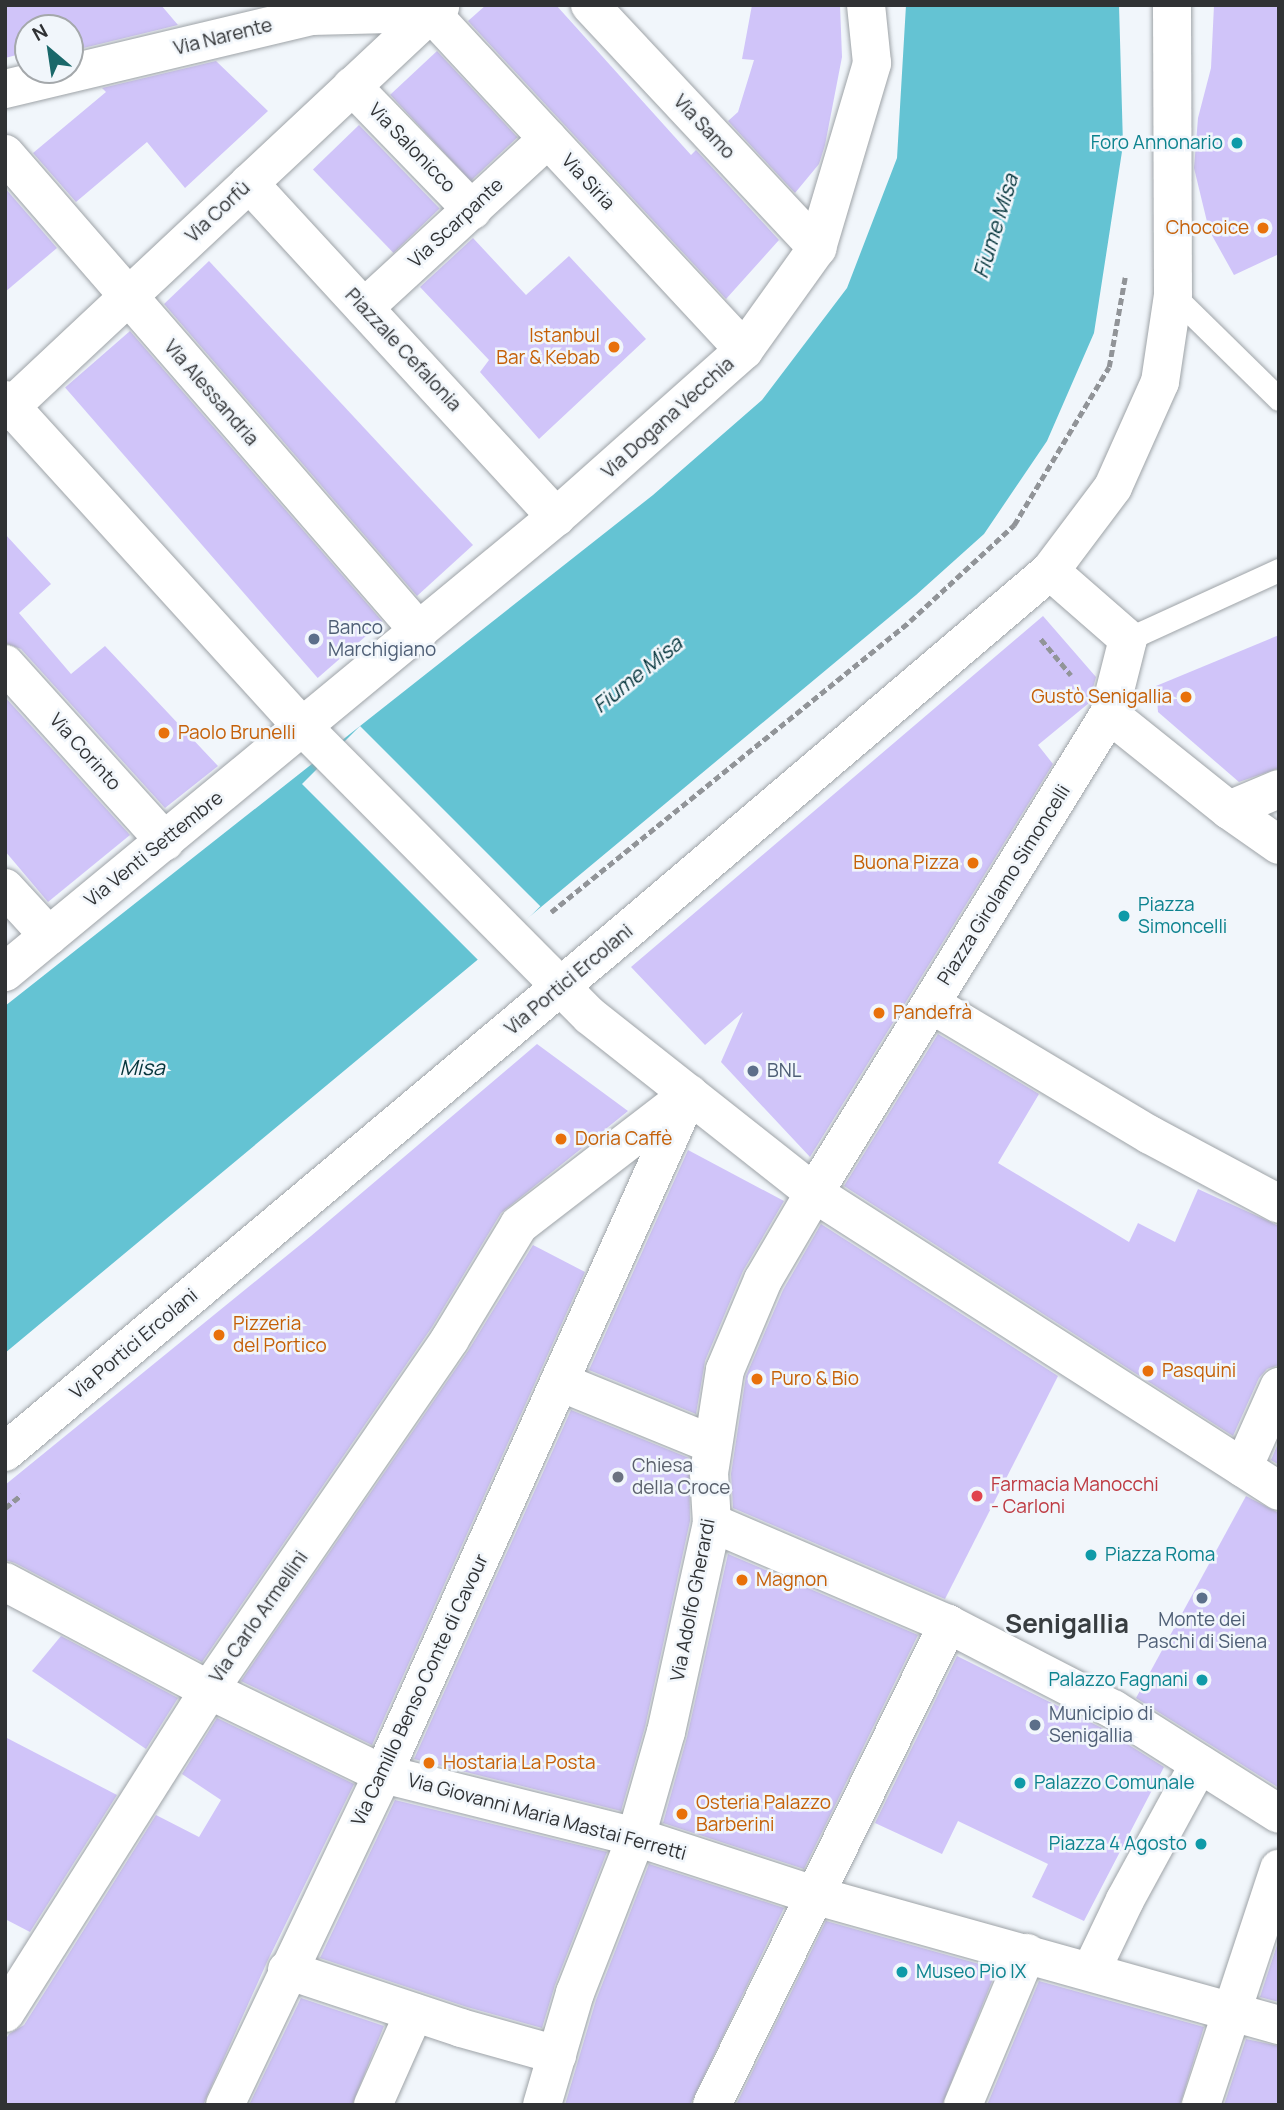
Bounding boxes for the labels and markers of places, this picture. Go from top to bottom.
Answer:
place label: Foro Annonario [1091,132,1223,154]
marker: Foro Annonario [1229,135,1245,151]
place label: Chocoice [1166,217,1249,239]
marker: Chocoice [1255,220,1271,236]
place label: Istanbul Bar & Kebab [496,325,600,369]
marker: Istanbul Bar & Kebab [606,339,622,355]
place label: Banco Marchigiano [328,617,436,661]
marker: Banco Marchigiano [306,631,322,647]
place label: Gustò Senigallia [1031,686,1172,708]
marker: Gustò Senigallia [1178,689,1194,705]
place label: Paolo Brunelli [178,722,296,744]
marker: Paolo Brunelli [156,725,172,741]
place label: Buona Pizza [853,852,959,874]
marker: Buona Pizza [965,855,981,871]
place label: Piazza Simoncelli [1138,894,1227,938]
marker: Piazza Simoncelli [1116,908,1132,924]
place label: Pandefrà [893,1002,972,1024]
marker: Pandefrà [871,1005,887,1021]
place label: BNL [767,1060,801,1082]
marker: BNL [745,1063,761,1079]
place label: Doria Caffè [575,1128,672,1150]
marker: Doria Caffè [553,1131,569,1147]
place label: Pizzeria del Portico [233,1313,327,1357]
marker: Pizzeria del Portico [211,1327,227,1343]
place label: Pasquini [1162,1360,1236,1382]
marker: Pasquini [1140,1363,1156,1379]
place label: Puro & Bio [771,1368,859,1390]
marker: Puro & Bio [749,1371,765,1387]
place label: Chiesa della Croce [632,1455,730,1499]
marker: Chiesa della Croce [610,1469,626,1485]
place label: Farmacia Manocchi - Carloni [991,1474,1159,1518]
marker: Farmacia Manocchi - Carloni [969,1488,985,1504]
place label: Piazza Roma [1105,1544,1215,1566]
marker: Piazza Roma [1083,1547,1099,1563]
place label: Magnon [756,1569,828,1591]
marker: Magnon [734,1572,750,1588]
marker: Monte dei Paschi di Siena [1194,1590,1210,1606]
place label: Monte dei Paschi di Siena [1137,1609,1267,1653]
place label: Palazzo Fagnani [1048,1669,1188,1691]
marker: Palazzo Fagnani [1194,1672,1210,1688]
place label: Municipio di Senigallia [1049,1703,1153,1747]
marker: Municipio di Senigallia [1027,1717,1043,1733]
place label: Hostaria La Posta [443,1752,596,1774]
marker: Hostaria La Posta [421,1755,437,1771]
place label: Palazzo Comunale [1034,1772,1195,1794]
marker: Palazzo Comunale [1012,1775,1028,1791]
place label: Osteria Palazzo Barberini [696,1792,831,1836]
marker: Osteria Palazzo Barberini [674,1806,690,1822]
place label: Piazza 4 Agosto [1049,1833,1187,1855]
marker: Piazza 4 Agosto [1193,1836,1209,1852]
place label: Museo Pio IX [916,1961,1026,1983]
marker: Museo Pio IX [894,1964,910,1980]

